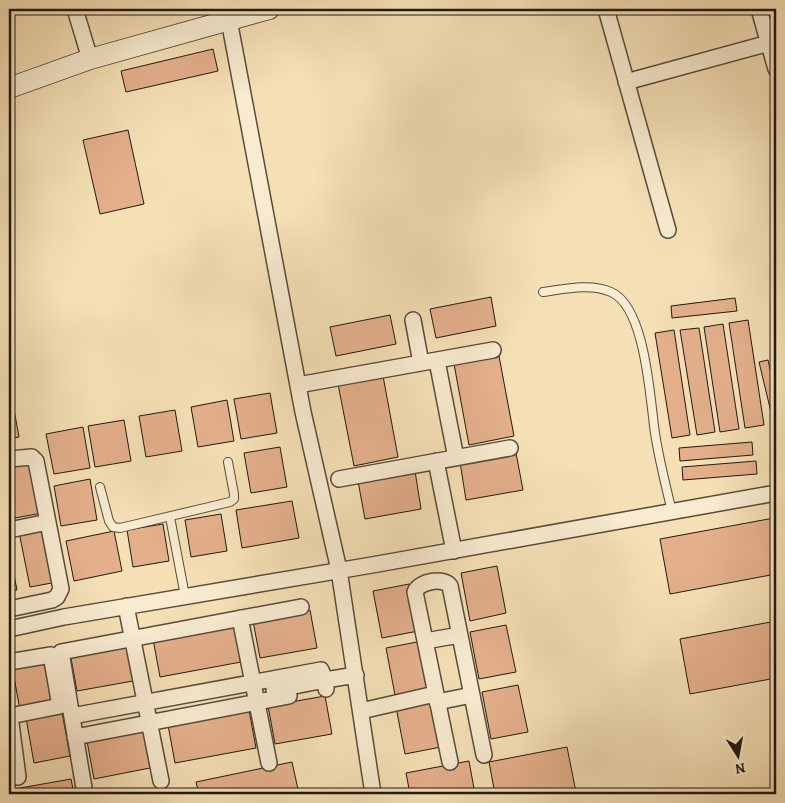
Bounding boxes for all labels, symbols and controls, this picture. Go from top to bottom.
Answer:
north arrow [712,730,762,780]
text: N [734,758,747,779]

